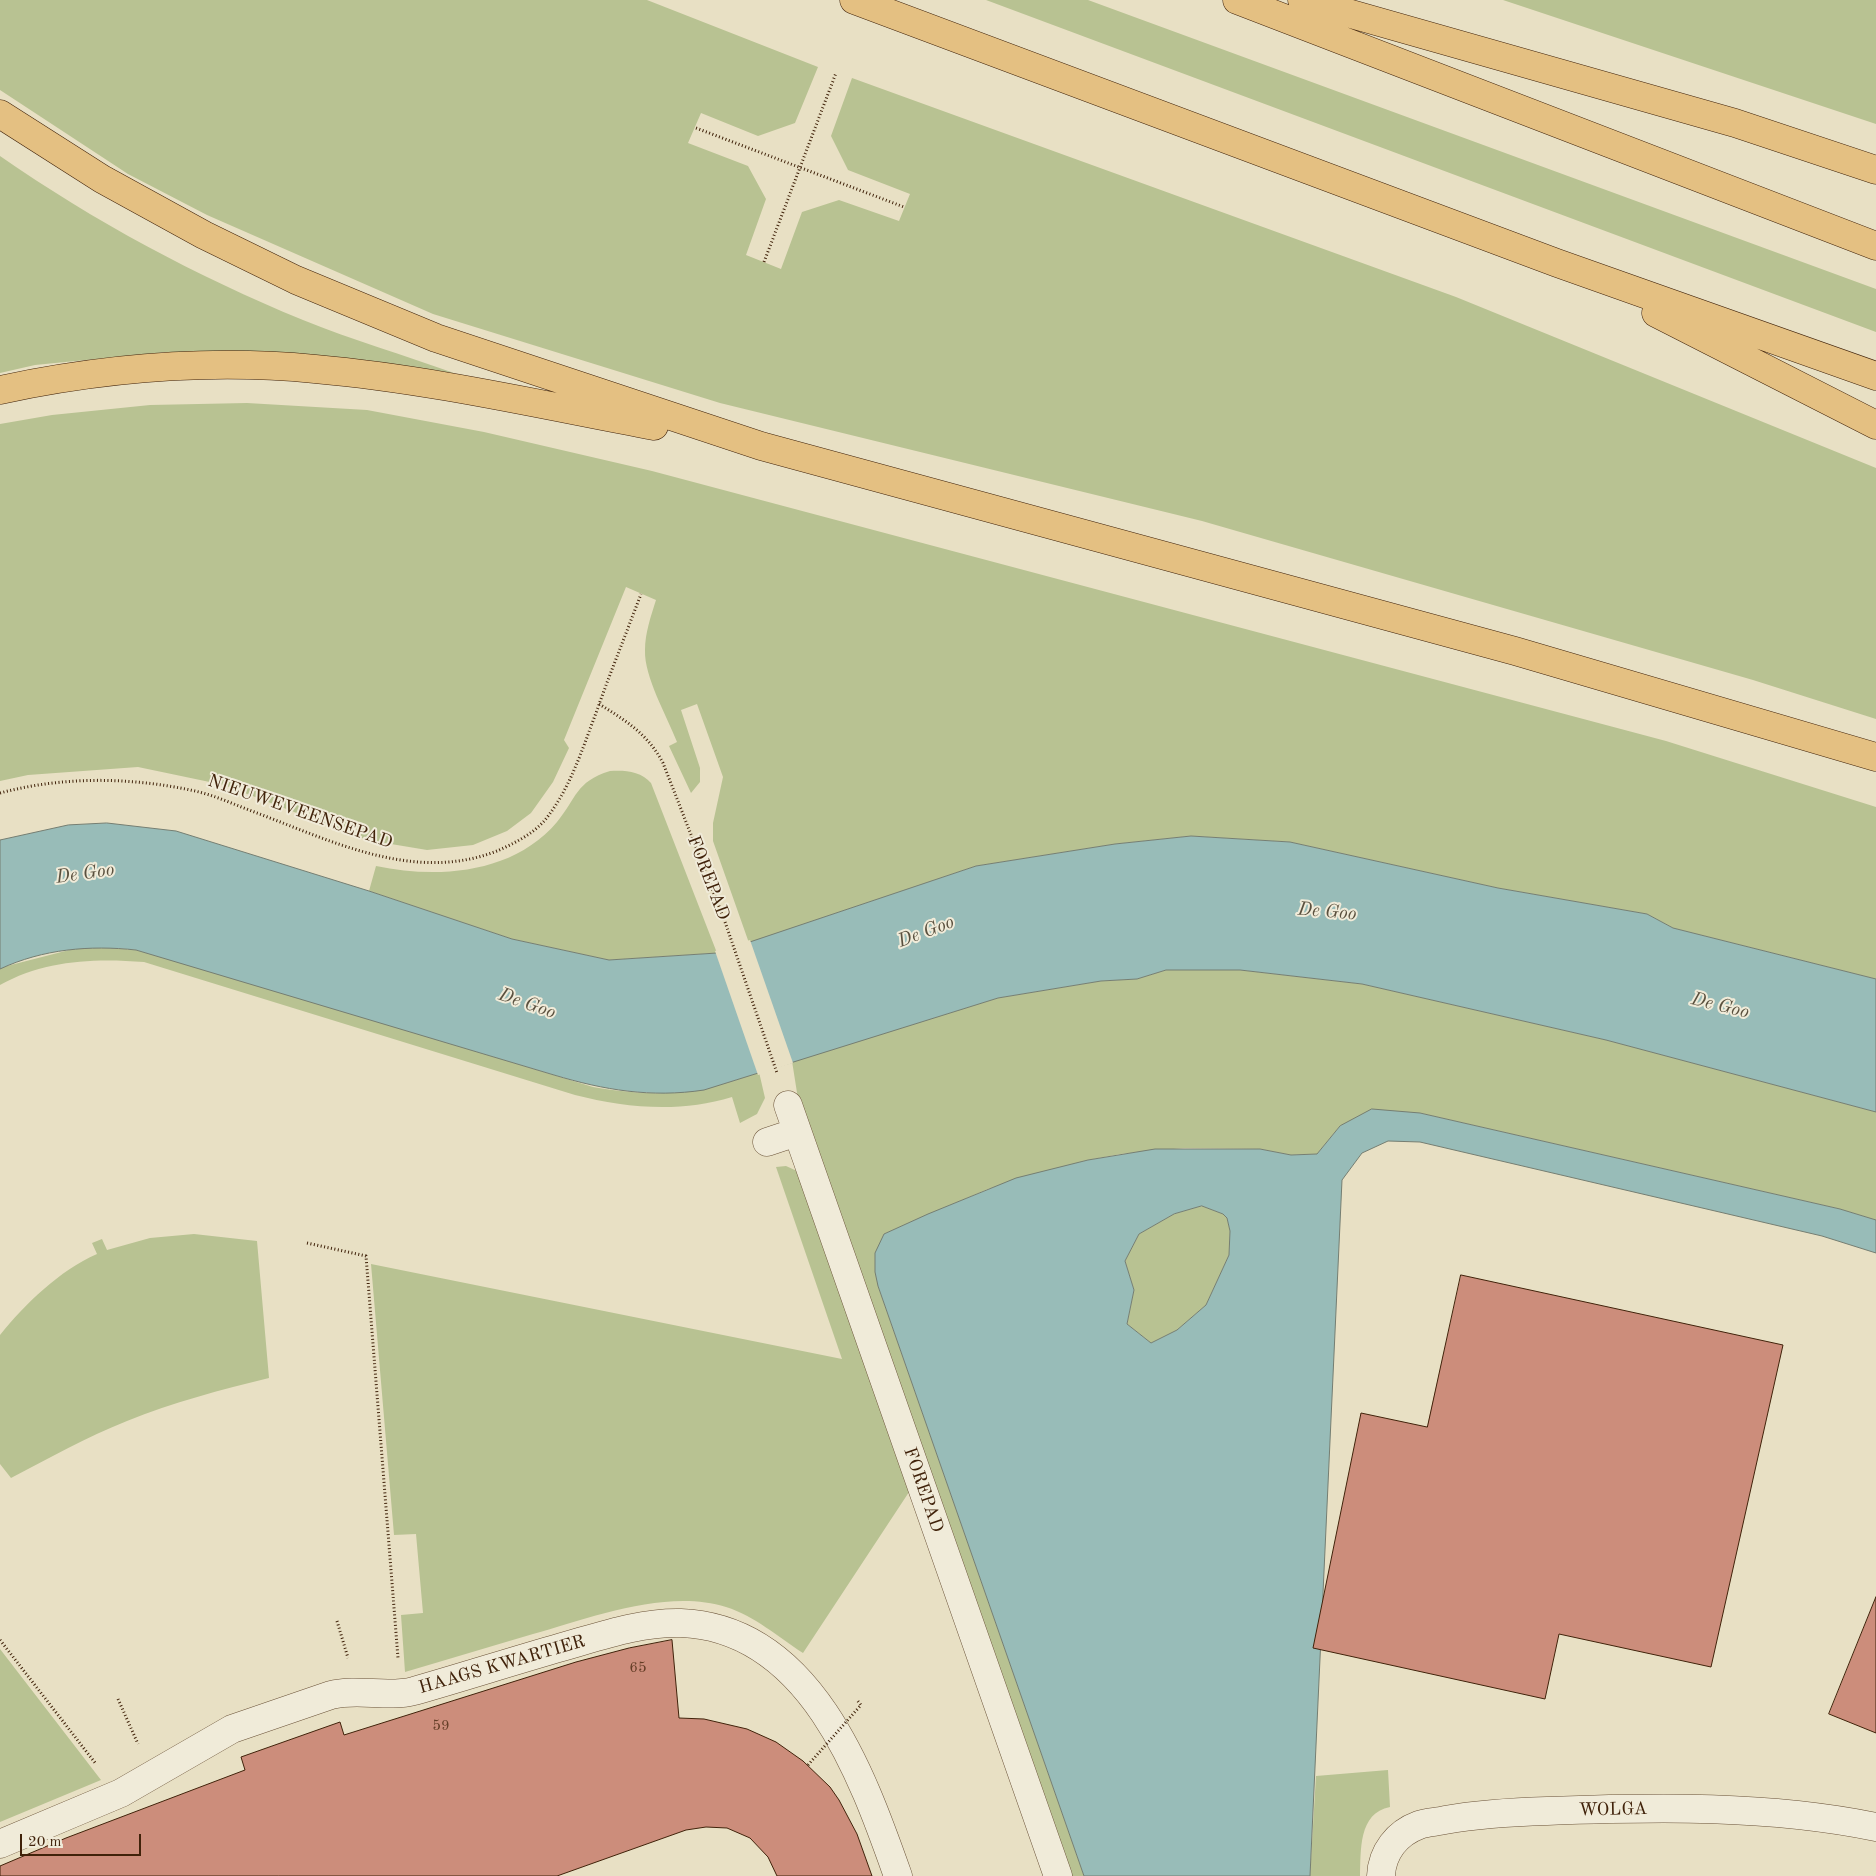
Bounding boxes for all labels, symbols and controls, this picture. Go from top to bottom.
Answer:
street label: NIEUWEVEENSEPAD [205,770,395,854]
street label: FOREPAD [682,833,734,923]
water label: De Goo [54,859,116,889]
water label: De Goo [1297,898,1357,926]
water label: De Goo [894,911,958,953]
water label: De Goo [495,984,559,1024]
water label: De Goo [1689,988,1751,1024]
street label: FOREPAD [898,1444,948,1536]
street label: HAAGS KWARTIER [416,1631,588,1699]
house number: 65 [629,1659,647,1677]
house number: 59 [432,1717,450,1735]
street label: WOLGA [1578,1799,1648,1821]
scale bar [22,1824,144,1856]
text: 20 m [28,1835,62,1850]

